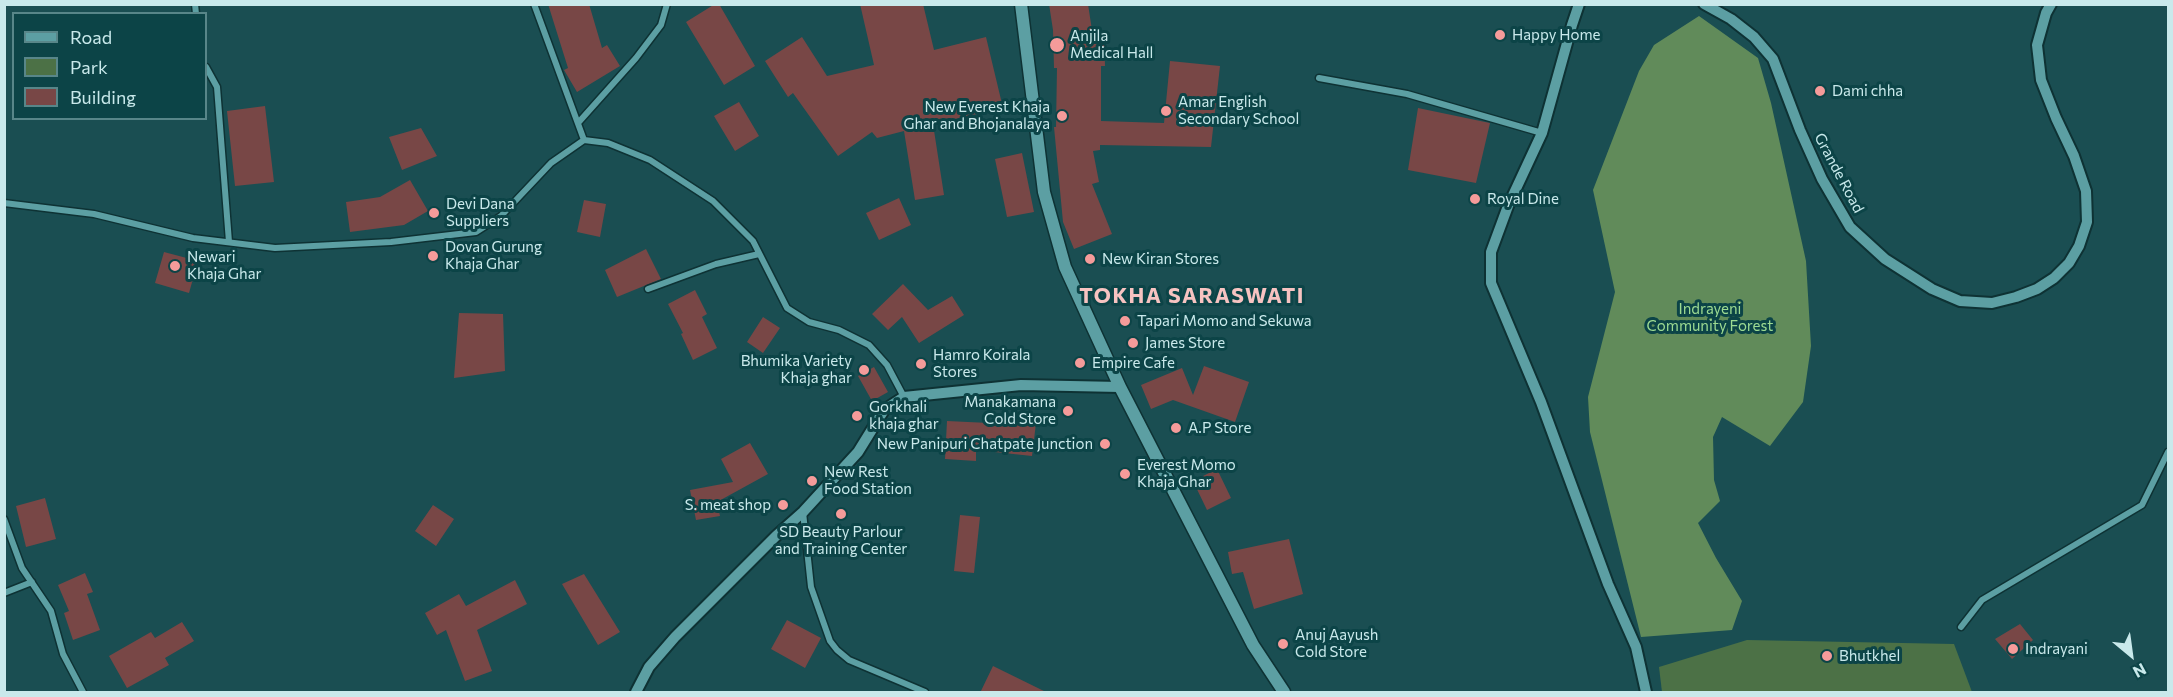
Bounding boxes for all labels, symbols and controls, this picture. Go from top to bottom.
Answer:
legend [12,12,207,120]
text: Road [70,26,112,48]
place label: Happy Home [1512,26,1600,44]
place label: Anjila Medical Hall [1070,27,1153,62]
marker: Happy Home [1493,28,1507,42]
marker: Anjila Medical Hall [1048,36,1066,54]
text: Park [70,56,108,78]
place label: Dami chha [1832,82,1903,100]
marker: Dami chha [1813,84,1827,98]
text: Building [70,86,136,108]
place label: Amar English Secondary School [1178,93,1299,128]
place label: New Everest Khaja Ghar and Bhojanalaya [903,98,1050,133]
marker: Amar English Secondary School [1159,104,1173,118]
marker: New Everest Khaja Ghar and Bhojanalaya [1055,109,1069,123]
street label: Grande Road [1810,130,1868,216]
place label: Royal Dine [1487,190,1559,208]
marker: Royal Dine [1468,192,1482,206]
place label: Devi Dana Suppliers [446,195,515,230]
marker: Devi Dana Suppliers [427,206,441,220]
place label: Dovan Gurung Khaja Ghar [445,238,542,273]
place label: Newari Khaja Ghar [187,248,261,283]
marker: Dovan Gurung Khaja Ghar [426,249,440,263]
place label: New Kiran Stores [1102,250,1219,268]
marker: New Kiran Stores [1083,252,1097,266]
marker: Newari Khaja Ghar [168,259,182,273]
district label: TOKHA SARASWATI [1079,283,1305,309]
park label: Indrayeni Community Forest [1647,300,1773,335]
place label: Tapari Momo and Sekuwa [1137,312,1312,330]
marker: Tapari Momo and Sekuwa [1118,314,1132,328]
place label: James Store [1145,334,1225,352]
marker: James Store [1126,336,1140,350]
place label: Hamro Koirala Stores [933,346,1030,381]
place label: Bhumika Variety Khaja ghar [741,352,852,387]
place label: Empire Cafe [1092,354,1175,372]
marker: Empire Cafe [1073,356,1087,370]
marker: Hamro Koirala Stores [914,357,928,371]
marker: Bhumika Variety Khaja ghar [857,363,871,377]
place label: Manakamana Cold Store [964,393,1056,428]
place label: Gorkhali khaja ghar [869,398,939,433]
marker: Manakamana Cold Store [1061,404,1075,418]
marker: Gorkhali khaja ghar [850,409,864,423]
place label: A.P Store [1188,419,1251,437]
marker: A.P Store [1169,421,1183,435]
place label: New Panipuri Chatpate Junction [877,435,1093,453]
marker: New Panipuri Chatpate Junction [1098,437,1112,451]
place label: Everest Momo Khaja Ghar [1137,456,1236,491]
place label: New Rest Food Station [824,463,912,498]
marker: Everest Momo Khaja Ghar [1118,467,1132,481]
marker: New Rest Food Station [805,474,819,488]
place label: S. meat shop [685,496,771,514]
marker: S. meat shop [776,498,790,512]
marker: SD Beauty Parlour and Training Center [834,507,848,521]
place label: SD Beauty Parlour and Training Center [775,523,907,558]
north arrow [2101,625,2161,685]
place label: Anuj Aayush Cold Store [1295,626,1378,661]
marker: Anuj Aayush Cold Store [1276,637,1290,651]
place label: Indrayani [2025,640,2088,658]
marker: Indrayani [2006,642,2020,656]
place label: Bhutkhel [1839,647,1900,665]
marker: Bhutkhel [1820,649,1834,663]
text: N [2130,660,2150,682]

